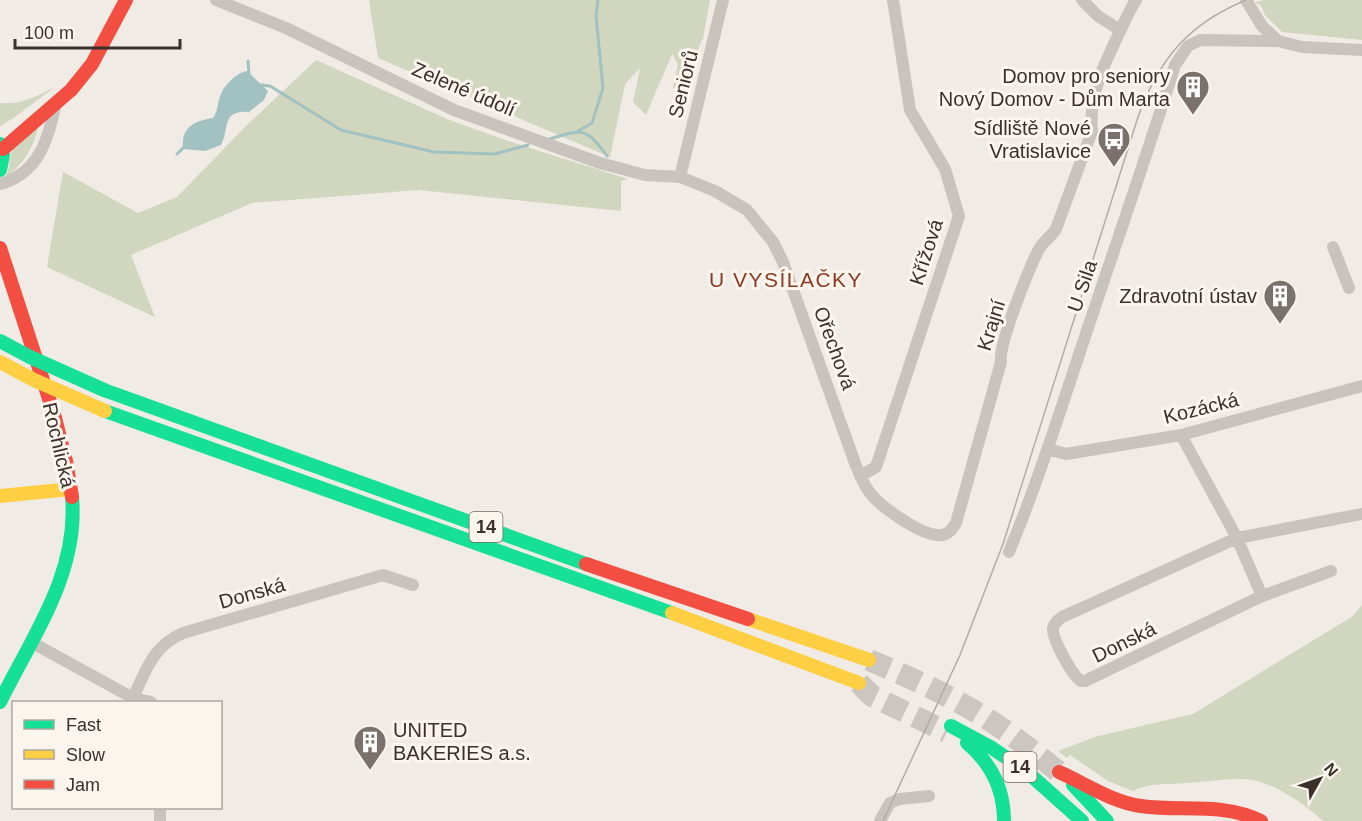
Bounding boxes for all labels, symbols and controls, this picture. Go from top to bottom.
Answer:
scale bar [15,12,180,50]
text: 100 m [24,23,74,43]
street label: Seniorů [664,48,702,120]
street label: Zelené údolí [409,57,519,121]
place label: Domov pro seniory Nový Domov - Dům Marta [939,65,1171,110]
building icon: Domov pro seniory Nový Domov - Dům Marta [1175,69,1211,116]
place label: Sídliště Nové Vratislavice [973,117,1091,162]
bus stop icon: Sídliště Nové Vratislavice [1096,121,1132,168]
street label: Křížová [905,216,947,288]
street label: U Sila [1063,256,1101,315]
district label: U VYSÍLAČKY [709,268,863,291]
building icon: Zdravotní ústav [1262,278,1298,325]
place label: Zdravotní ústav [1119,285,1257,307]
street label: Krajní [973,296,1009,353]
street label: Ořechová [810,303,860,393]
street label: Kozácká [1161,388,1242,428]
street label: Rochlická [39,400,80,491]
road number: 14 [470,512,502,542]
street label: Donská [216,573,288,613]
street label: Donská [1089,617,1160,667]
legend [12,701,222,809]
text: Fast [66,715,101,735]
place label: UNITED BAKERIES a.s. [393,719,531,764]
building icon: UNITED BAKERIES a.s. [352,724,388,771]
text: Slow [66,745,106,765]
north arrow [1290,749,1350,809]
road number: 14 [1004,752,1036,782]
text: N [1321,760,1341,780]
text: Jam [66,775,100,795]

